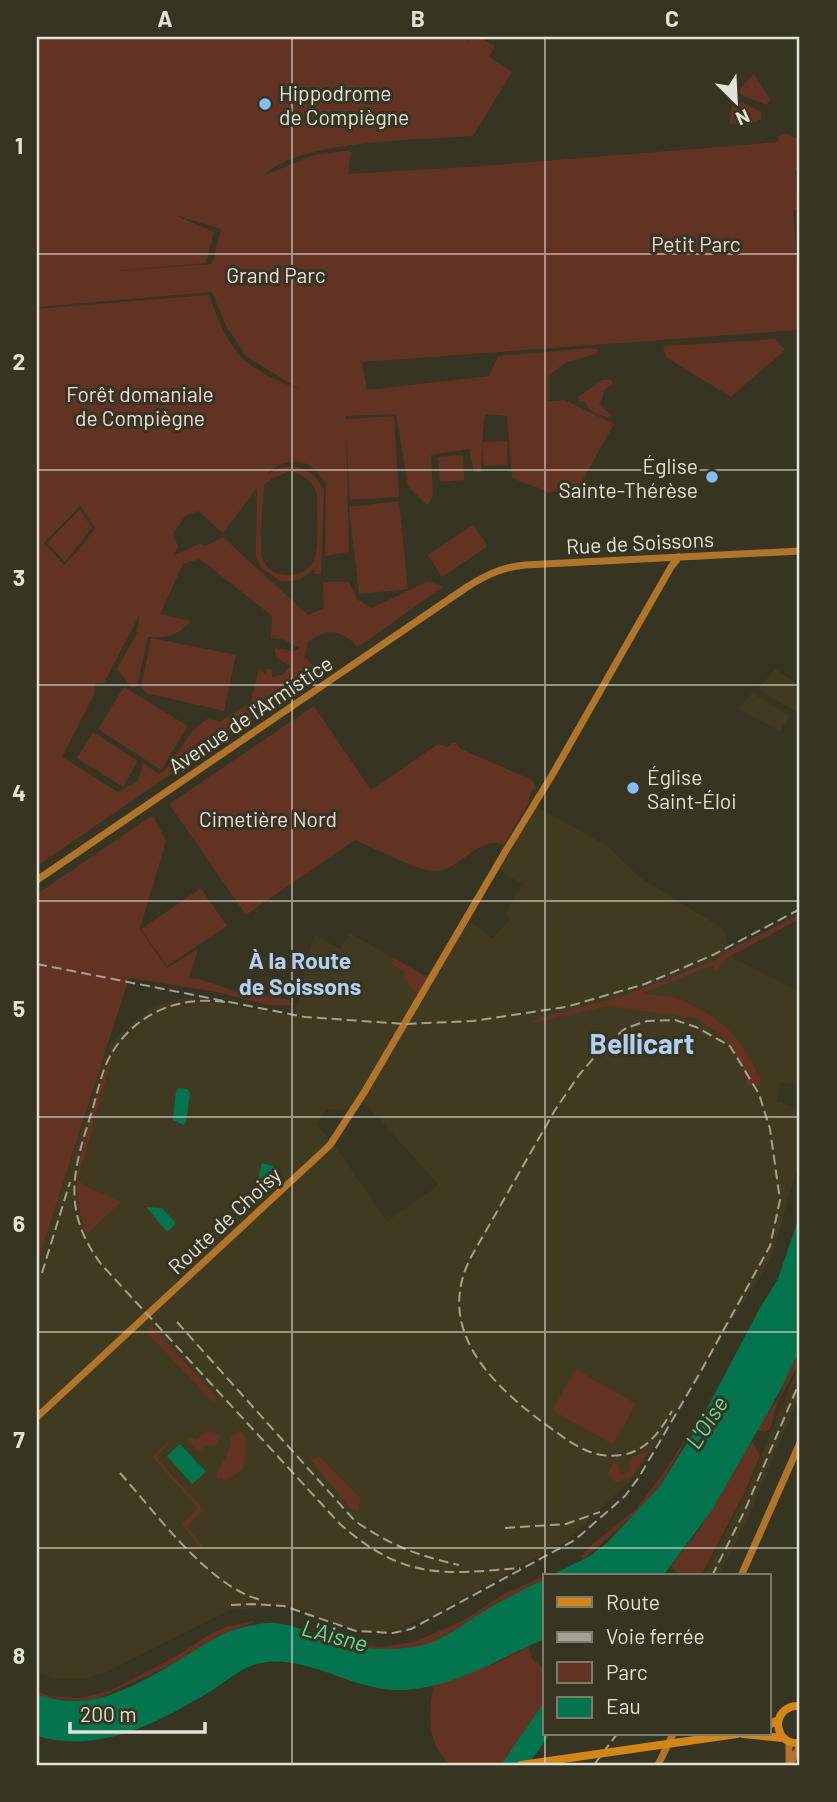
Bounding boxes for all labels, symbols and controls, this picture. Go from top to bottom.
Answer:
text: A [157,4,173,32]
text: B [411,4,425,32]
text: C [665,4,679,32]
north arrow [700,66,770,136]
place label: Hippodrome de Compiègne [279,80,409,129]
marker: Hippodrome de Compiègne [257,96,273,112]
text: N [733,105,754,131]
text: 1 [15,131,23,159]
park label: Petit Parc [651,231,741,256]
park label: Grand Parc [226,262,326,287]
text: 2 [13,347,25,375]
park label: Forêt domaniale de Compiègne [66,381,214,430]
place label: Église Sainte-Thérèse [559,453,698,502]
marker: Église Sainte-Thérèse [704,469,720,485]
street label: Rue de Soissons [565,526,715,558]
text: 3 [13,563,25,591]
street label: Avenue de l'Armistice [163,650,337,778]
place label: Église Saint-Éloi [647,764,737,813]
text: 4 [12,778,26,806]
marker: Église Saint-Éloi [625,780,641,796]
park label: Cimetière Nord [199,806,337,831]
district label: À la Route de Soissons [239,946,361,1000]
text: 5 [13,994,25,1022]
district label: Bellicart [590,1026,694,1060]
street label: Route de Choisy [162,1161,286,1279]
text: 6 [13,1209,25,1237]
water label: L'Oise [679,1391,733,1453]
text: 7 [13,1425,25,1453]
legend [543,1574,770,1736]
text: Route [606,1589,660,1614]
water label: L'Aisne [299,1613,371,1657]
text: Voie ferrée [606,1623,705,1648]
text: 8 [13,1641,25,1669]
text: Parc [606,1659,648,1684]
scale bar [70,1690,205,1734]
text: Eau [606,1693,641,1718]
text: 200 m [80,1701,137,1726]

